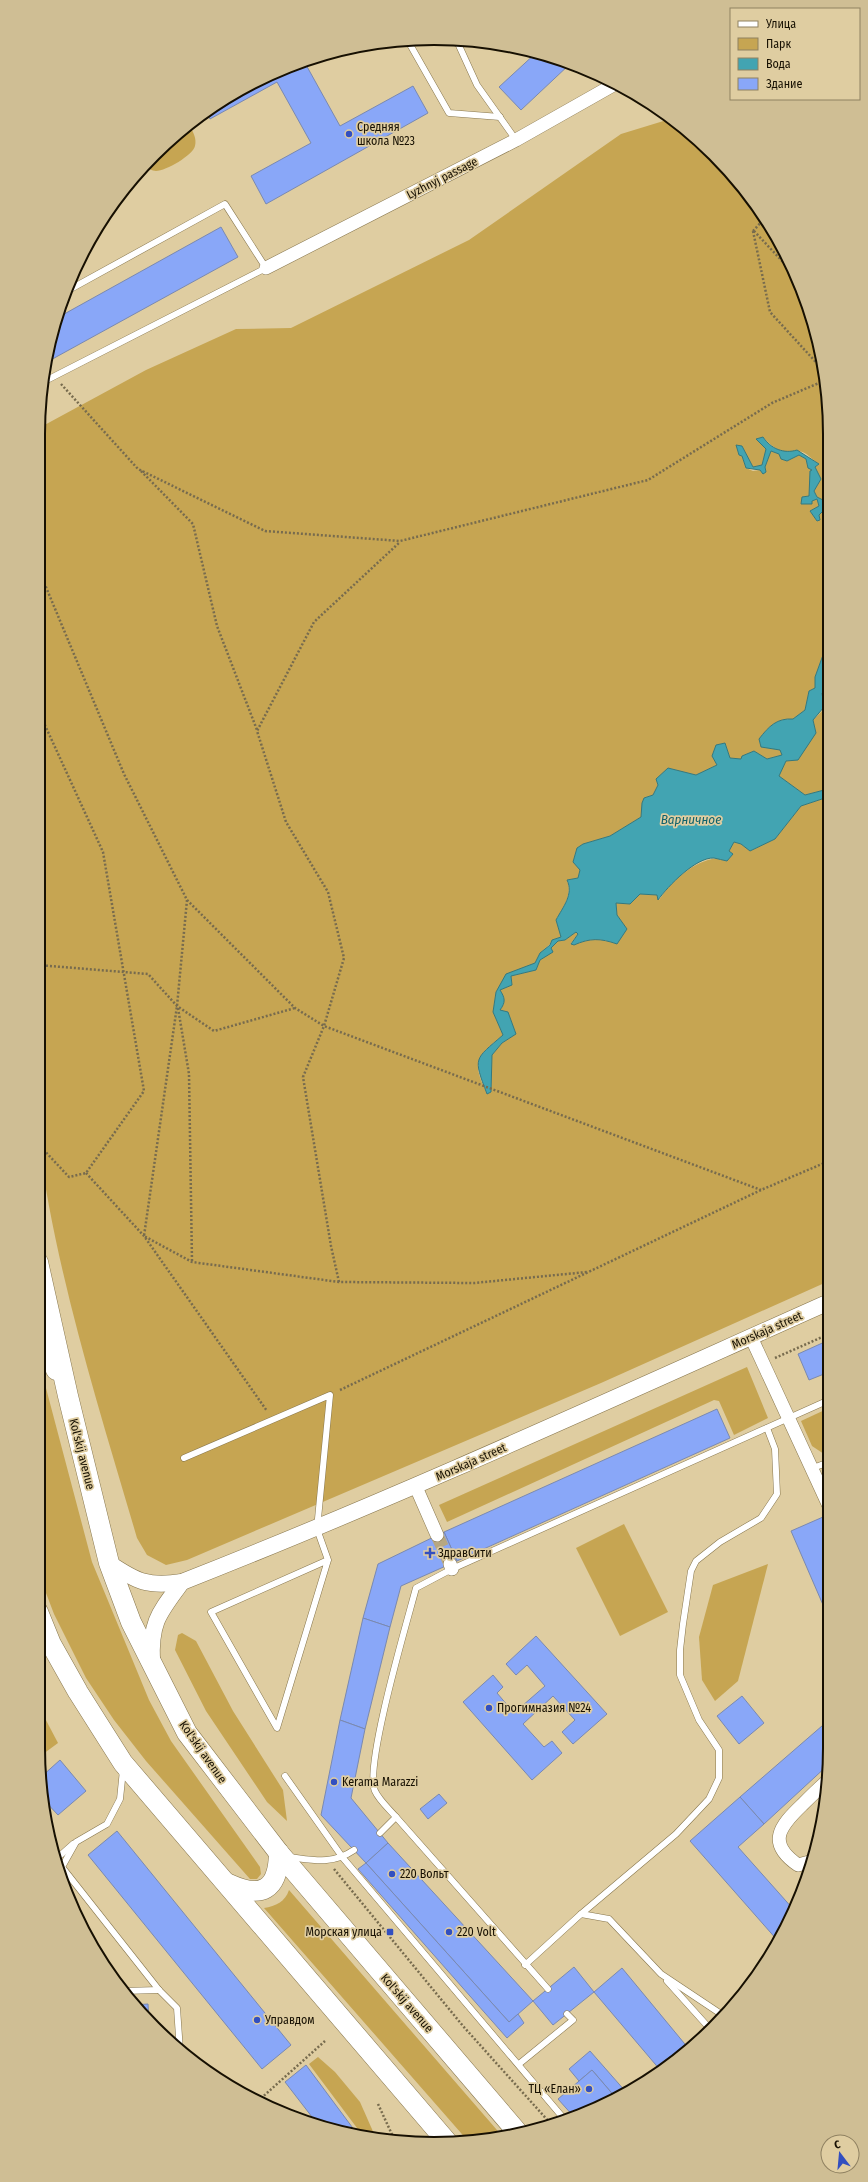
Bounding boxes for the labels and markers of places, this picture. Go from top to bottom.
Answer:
place label: Средняя школа №23 [357,120,415,148]
marker: Средняя школа №23 [344,129,354,139]
place label: ЗдравСити [438,1546,492,1560]
marker: ЗдравСити [425,1548,435,1558]
place label: Прогимназия №24 [497,1701,591,1715]
marker: Прогимназия №24 [484,1703,494,1713]
place label: Kerama Marazzi [342,1775,418,1789]
marker: Kerama Marazzi [329,1777,339,1787]
place label: 220 Вольт [400,1867,449,1881]
marker: 220 Вольт [387,1869,397,1879]
place label: Морская улица [305,1925,382,1939]
place label: 220 Volt [457,1925,496,1939]
marker: Морская улица [385,1927,395,1937]
marker: 220 Volt [444,1927,454,1937]
place label: Управдом [264,2013,315,2027]
marker: Управдом [252,2015,262,2025]
place label: ТЦ «Елан» [528,2082,581,2096]
marker: ТЦ «Елан» [584,2084,594,2094]

